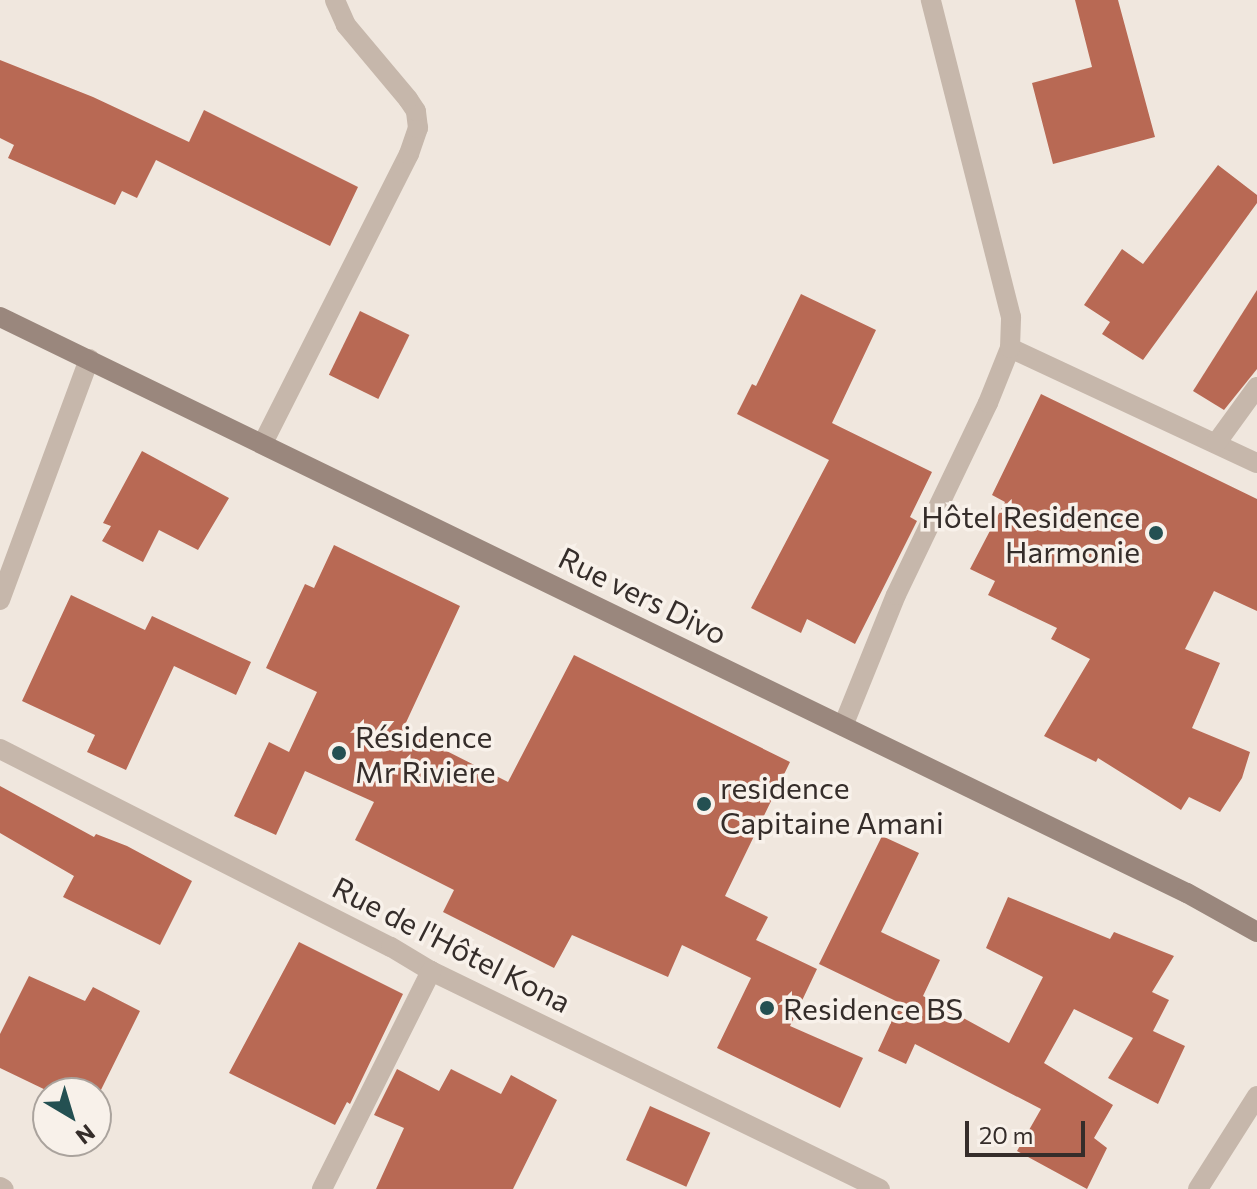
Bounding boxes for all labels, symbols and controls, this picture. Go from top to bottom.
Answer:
place label: Hôtel Residence Harmonie [921,498,1140,568]
marker: Hôtel Residence Harmonie [1147,524,1165,542]
street label: Rue vers Divo [553,539,733,651]
place label: Résidence Mr Riviere [355,718,495,788]
marker: Résidence Mr Riviere [330,744,348,762]
place label: residence Capitaine Amani [720,769,944,840]
marker: residence Capitaine Amani [695,795,713,813]
street label: Rue de l'Hôtel Kona [327,868,577,1020]
place label: Residence BS [783,990,963,1026]
marker: Residence BS [758,999,776,1017]
north arrow [32,1077,112,1157]
scale bar [969,1105,1089,1155]
text: N [71,1119,101,1150]
text: 20 m [979,1120,1033,1149]

